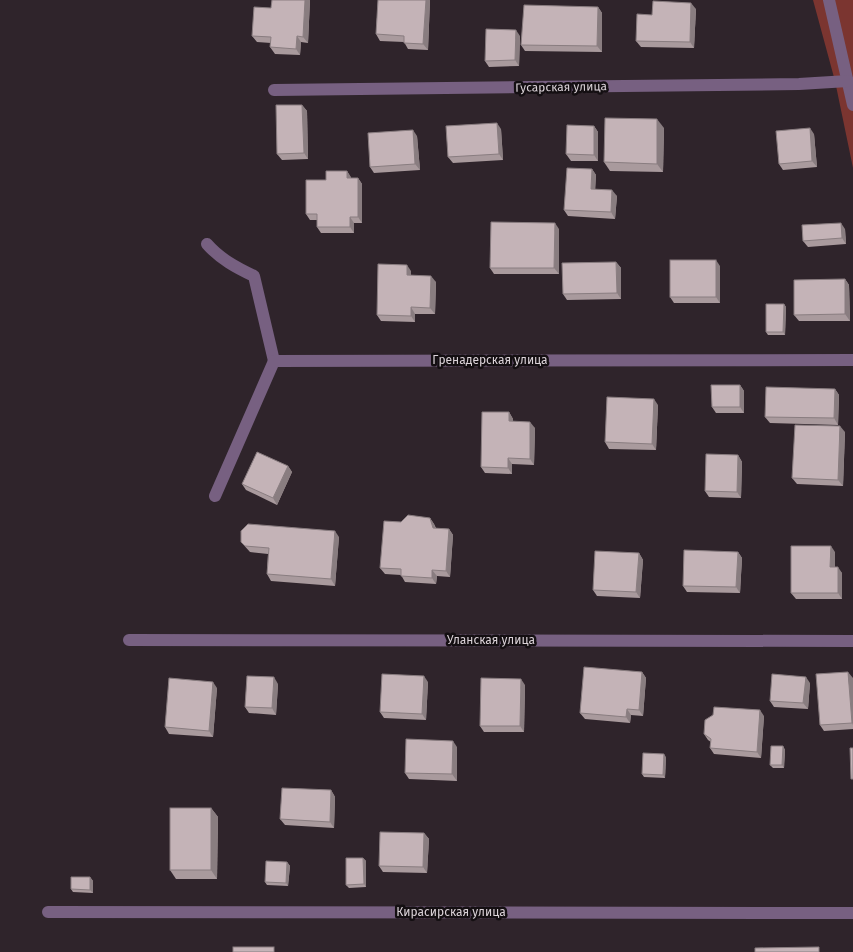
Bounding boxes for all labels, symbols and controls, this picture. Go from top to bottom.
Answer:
street label: Гусарская улица [515,79,607,95]
street label: Гренадерская улица [432,353,548,367]
street label: Уланская улица [447,633,535,647]
street label: Кирасирская улица [396,905,506,919]

